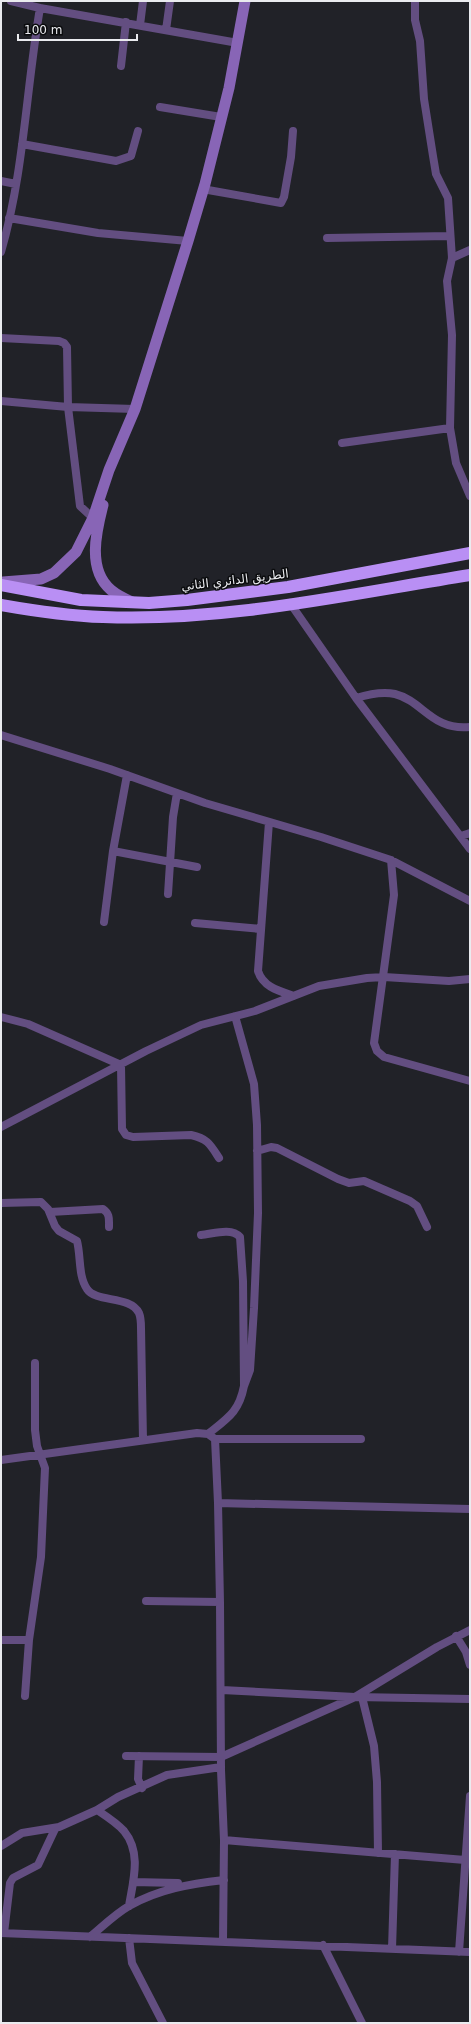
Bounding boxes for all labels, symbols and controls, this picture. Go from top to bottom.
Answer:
scale bar [18,16,137,42]
text: 100 m [24,23,62,37]
street label: الطريق الدائري الثاني [181,566,290,595]

